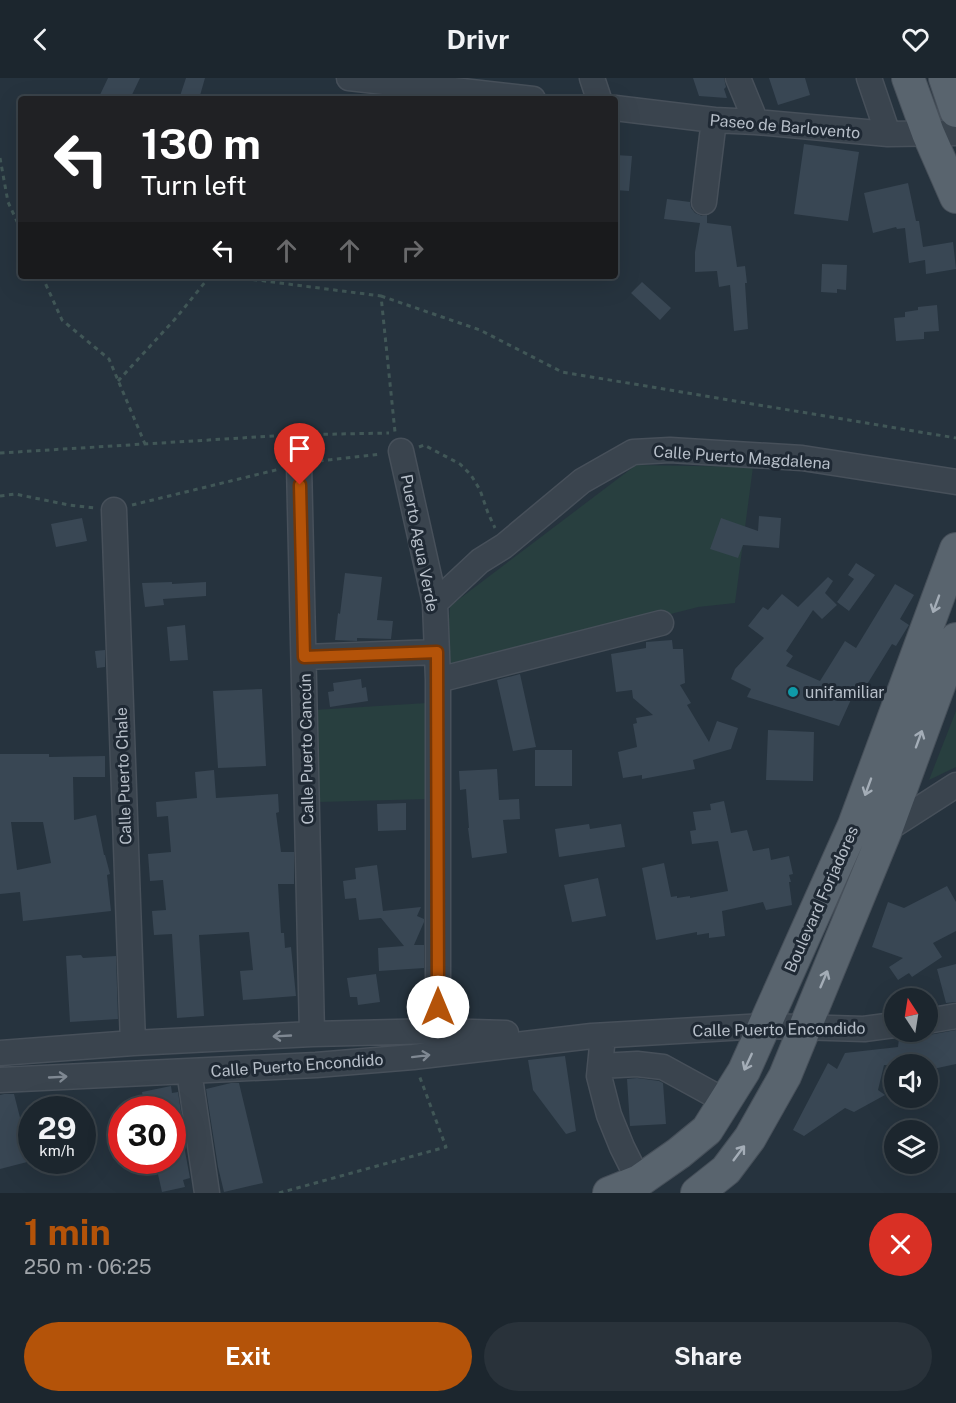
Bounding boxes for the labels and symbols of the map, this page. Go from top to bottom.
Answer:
street label: Paseo de Barlovento [709,110,861,143]
pin [274,423,325,485]
street label: Calle Puerto Magdalena [653,442,831,473]
street label: Puerto Agua Verde [397,473,442,613]
one-way arrow [929,594,940,613]
street label: Calle Puerto Cancún [296,673,317,825]
place label: unifamiliar [805,683,885,702]
marker: unifamiliar [786,685,800,699]
street label: Calle Puerto Chale [112,707,135,845]
one-way arrow [915,730,926,749]
one-way arrow [862,777,873,796]
street label: Boulevard Forjadores [781,823,862,975]
one-way arrow [819,970,830,988]
position arrow [406,975,470,1039]
north arrow [884,988,938,1042]
street label: Calle Puerto Encondido [692,1018,866,1041]
one-way arrow [273,1030,293,1041]
street label: Calle Puerto Encondido [210,1050,384,1081]
one-way arrow [410,1050,430,1061]
one-way arrow [741,1052,753,1070]
one-way arrow [48,1071,68,1082]
speed limit sign: 30 [108,1096,186,1174]
one-way arrow [733,1146,745,1162]

